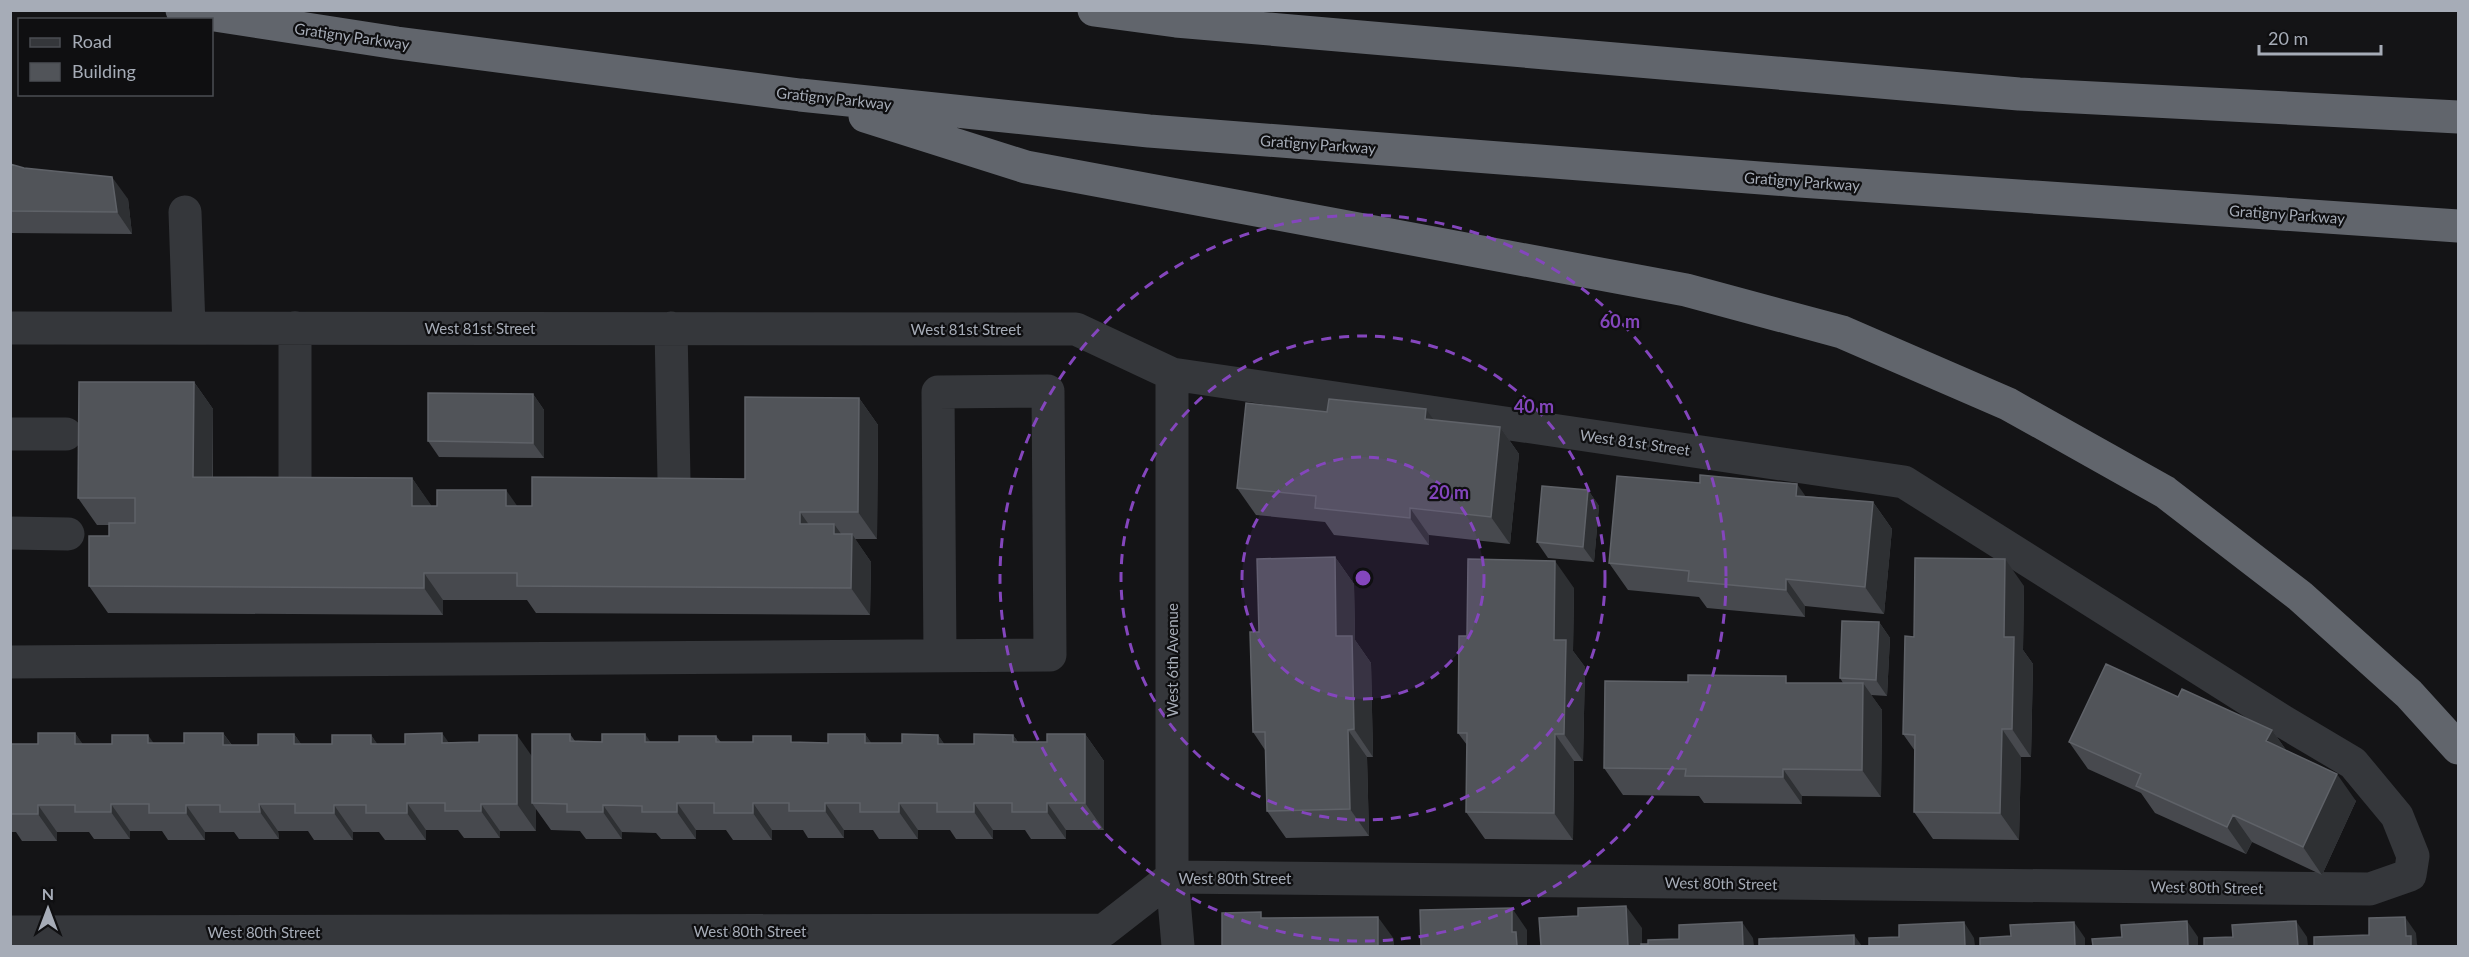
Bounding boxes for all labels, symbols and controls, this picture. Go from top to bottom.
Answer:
legend [18,18,213,96]
scale bar [2259,18,2380,56]
street label: Gratigny Parkway [293,19,411,53]
text: 20 m [2268,27,2308,49]
text: Road [72,30,112,52]
text: Building [72,60,136,82]
street label: Gratigny Parkway [775,83,893,113]
street label: Gratigny Parkway [1260,131,1377,157]
street label: Gratigny Parkway [1744,168,1861,194]
street label: Gratigny Parkway [2229,201,2346,227]
text: 60 m [1600,310,1640,332]
street label: West 81st Street [425,319,536,337]
street label: West 81st Street [911,320,1022,338]
text: 40 m [1514,395,1554,417]
street label: West 81st Street [1579,425,1692,459]
text: 20 m [1429,481,1469,503]
centre of rings [1353,568,1373,588]
street label: West 6th Avenue [1163,603,1181,717]
street label: West 80th Street [1179,869,1292,887]
street label: West 80th Street [1664,873,1778,893]
street label: West 80th Street [2150,877,2264,897]
north arrow [18,879,78,939]
text: N [42,884,54,903]
street label: West 80th Street [694,922,807,940]
street label: West 80th Street [208,923,321,941]

